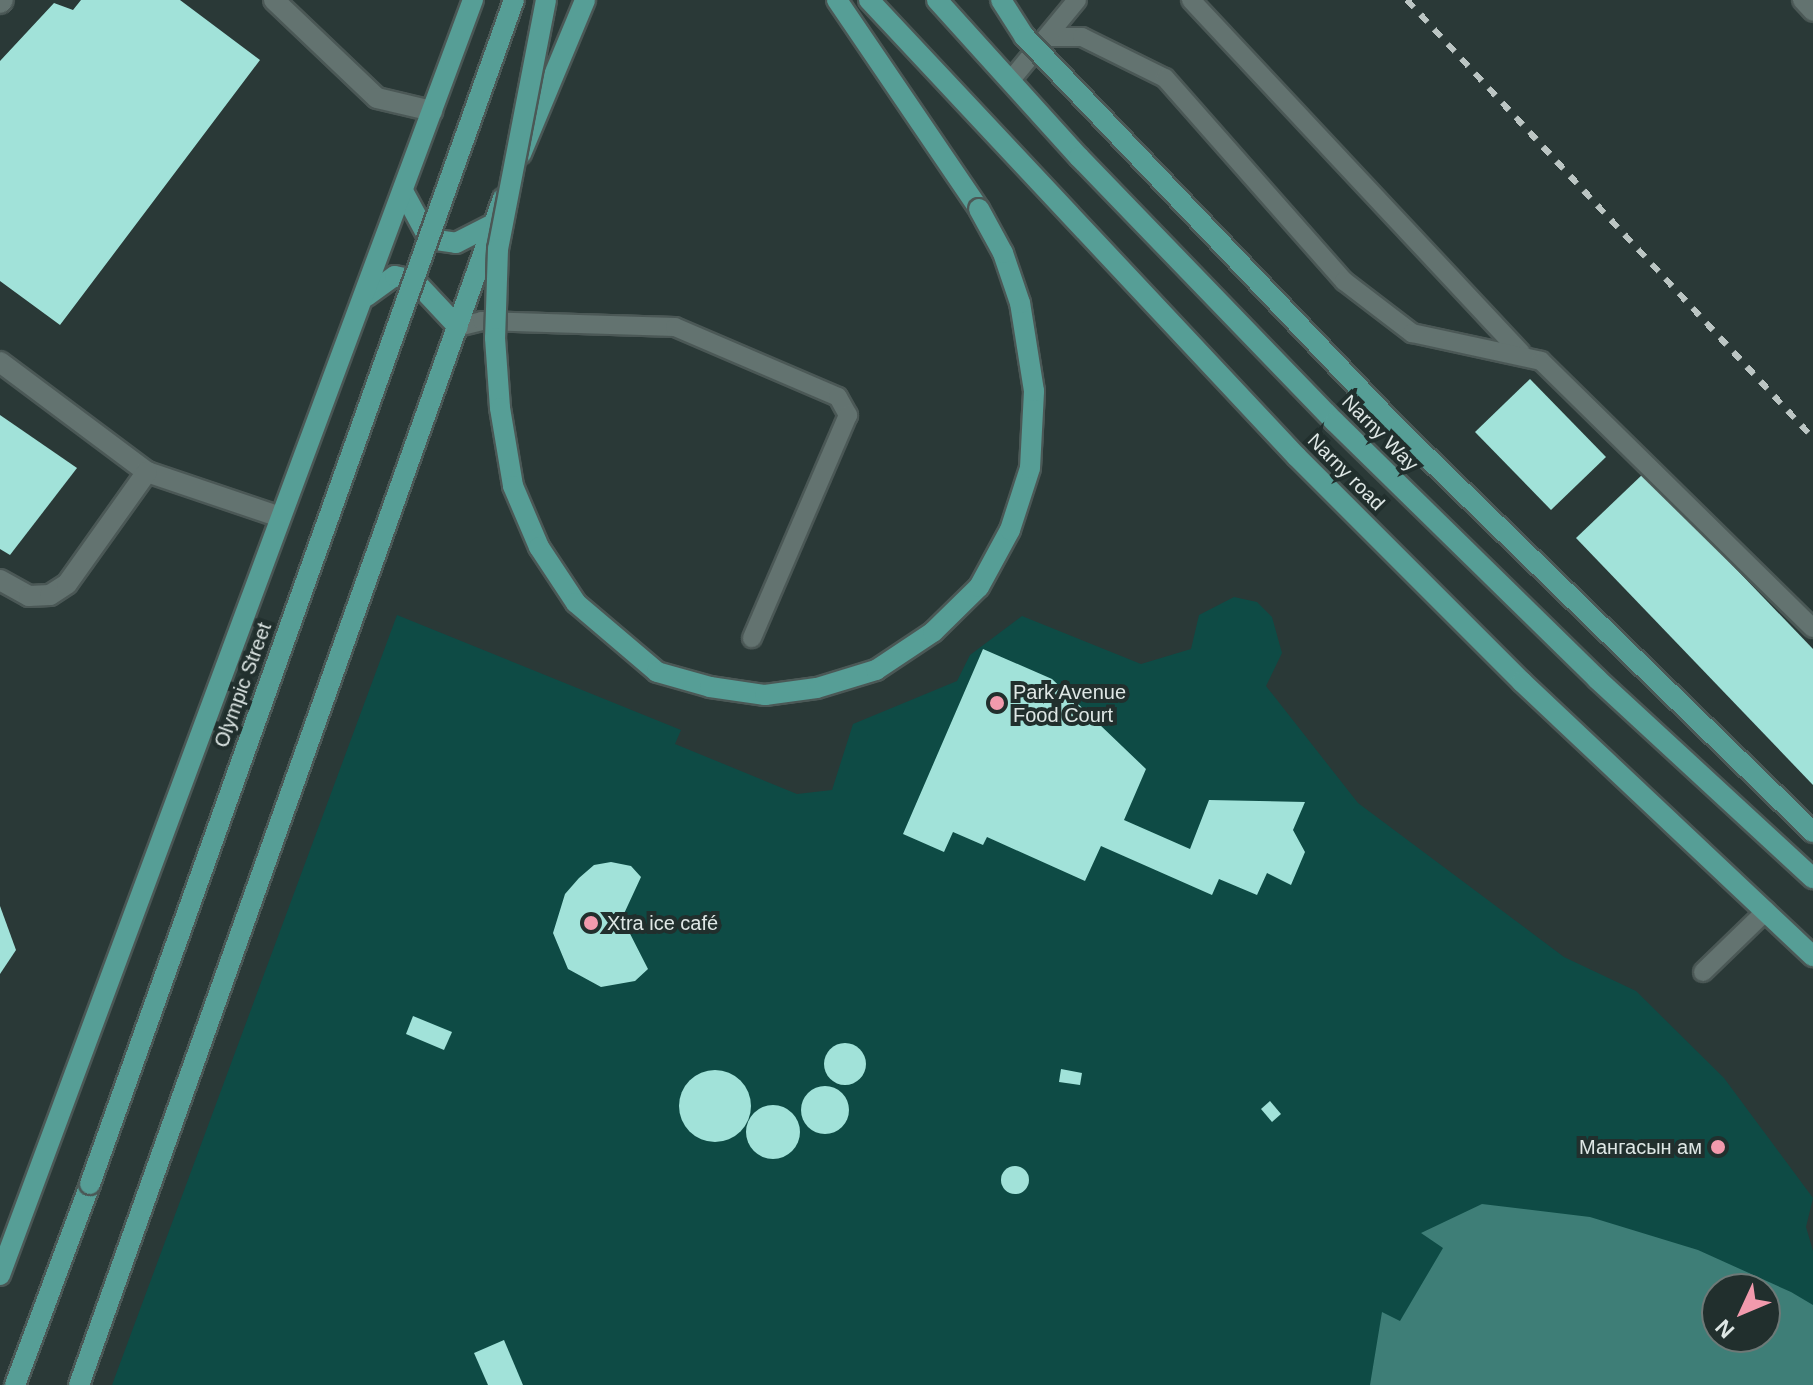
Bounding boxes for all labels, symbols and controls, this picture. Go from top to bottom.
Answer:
street label: Narny Way [1337,390,1423,476]
street label: Narny road [1303,429,1389,515]
street label: Olympic Street [209,619,277,751]
place label: Park Avenue Food Court [1013,680,1127,727]
marker: Park Avenue Food Court [988,694,1006,712]
place label: Xtra ice café [607,911,718,935]
marker: Xtra ice café [582,914,600,932]
place label: Мангасын ам [1579,1135,1702,1159]
marker: Мангасын ам [1709,1138,1727,1156]
north arrow [1701,1273,1781,1353]
text: N [1710,1314,1739,1343]

